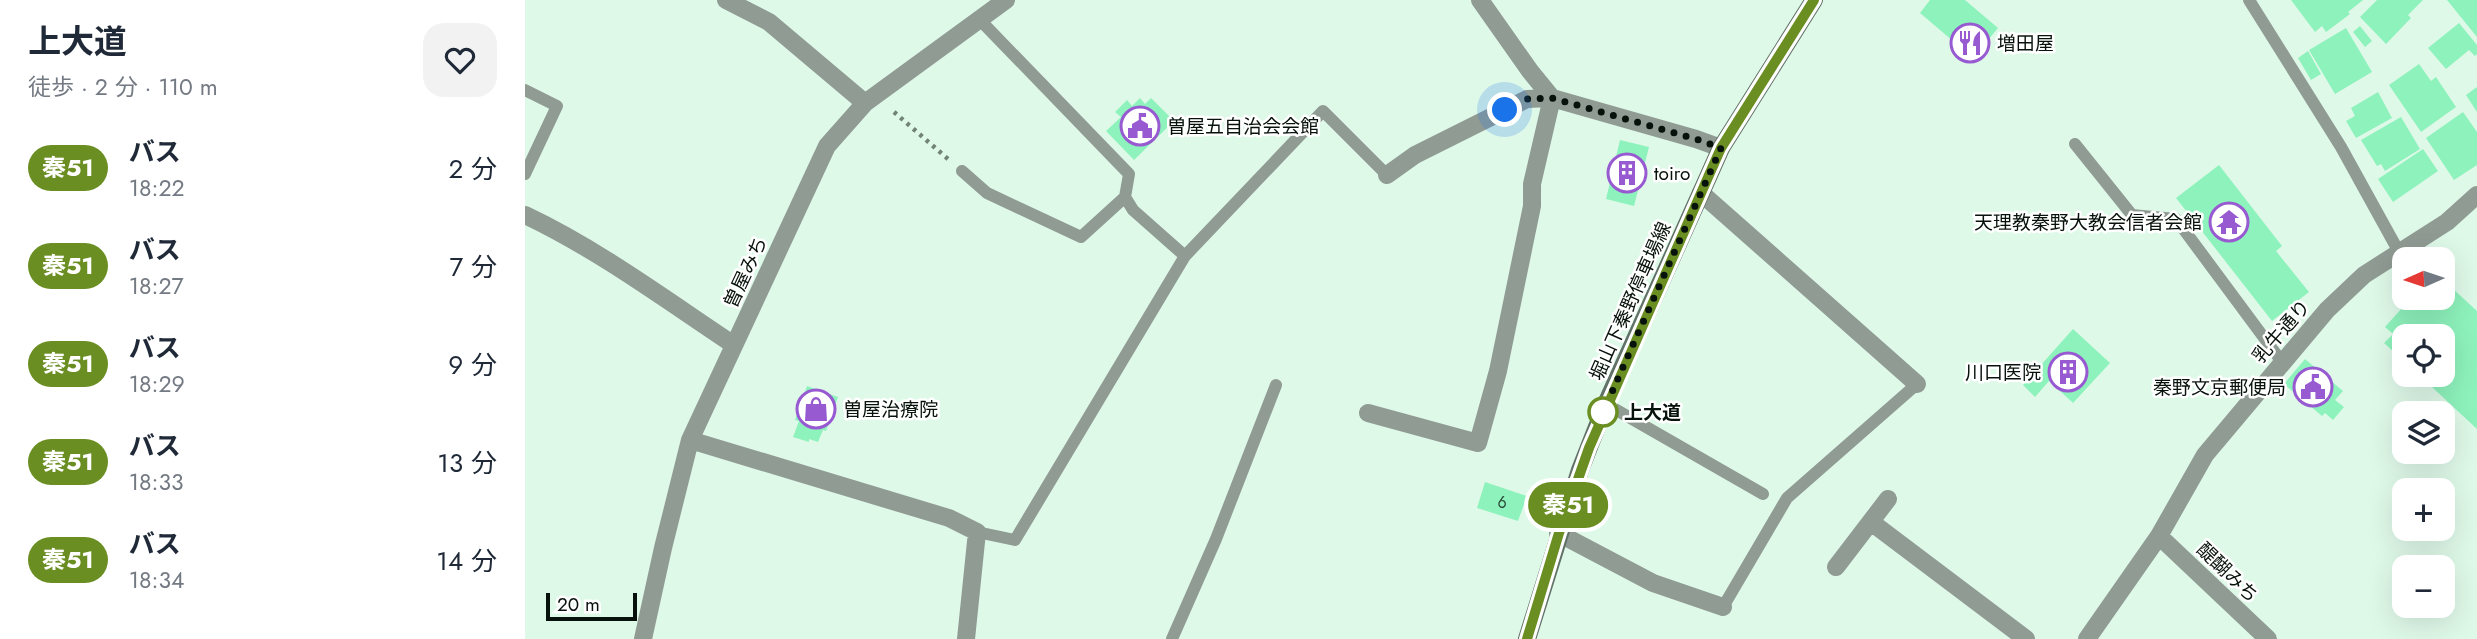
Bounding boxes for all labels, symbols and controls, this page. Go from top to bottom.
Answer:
text: 上大道 [28,18,127,65]
restaurant icon: 増田屋 [1949,22,1991,64]
button: heart [423,23,497,97]
place label: 増田屋 [1997,30,2054,57]
text: 徒歩 · 2 分 · 110 m [28,70,218,104]
your location [1487,92,1522,127]
public building icon: 曽屋五自治会会館 [1119,105,1161,147]
place label: 曽屋五自治会会館 [1167,113,1319,140]
text: バス [129,133,181,171]
text: 秦51 [42,150,94,185]
text: 2 分 [448,150,497,188]
building icon: toiro [1606,152,1648,194]
place label: toiro [1654,160,1690,187]
text: 18:22 [129,171,185,205]
temple icon: 天理教秦野大教会信者会館 [2208,201,2250,243]
place label: 天理教秦野大教会信者会館 [1974,209,2202,236]
street label: 堀山下秦野停車場線 [1583,218,1678,385]
text: バス [129,231,181,269]
street label: 曽屋みち [717,232,774,312]
north arrow [2392,247,2455,310]
map controls [2392,247,2455,618]
text: 秦51 [42,248,94,283]
text: 7 分 [450,248,497,286]
text: 18:27 [129,269,184,303]
street label: 乳牛通り [2246,294,2317,369]
button: locate [2392,324,2455,387]
text: バス [129,329,181,367]
text: 秦51 [42,346,94,381]
text: 9 分 [448,346,497,384]
building icon: 川口医院 [2047,351,2089,393]
place label: 川口医院 [1965,359,2041,386]
public building icon: 秦野文京郵便局 [2292,366,2334,408]
text: 18:29 [129,367,185,401]
place label: 秦野文京郵便局 [2153,374,2286,401]
shop icon: 曽屋治療院 [795,388,837,430]
place label: 曽屋治療院 [843,396,938,423]
marker: 上大道 [1588,397,1618,427]
place label: 上大道 [1624,399,1681,426]
button: layers [2392,401,2455,464]
text: バス [129,427,181,465]
text: 秦51 [42,444,94,479]
text: 13 分 [437,444,497,482]
text: 18:33 [129,465,184,499]
button: + [2392,478,2455,541]
line badge: 秦51 [1528,482,1608,528]
text: 秦51 [1542,487,1594,522]
house number: 6 [1497,491,1507,514]
text: バス [129,525,181,563]
street label: 醍醐みち [2191,536,2264,608]
text: 秦51 [42,542,94,577]
text: 14 分 [436,542,497,580]
button: − [2392,555,2455,618]
text: 18:34 [129,563,184,597]
scale bar [546,590,637,622]
text: 20 m [557,591,600,618]

